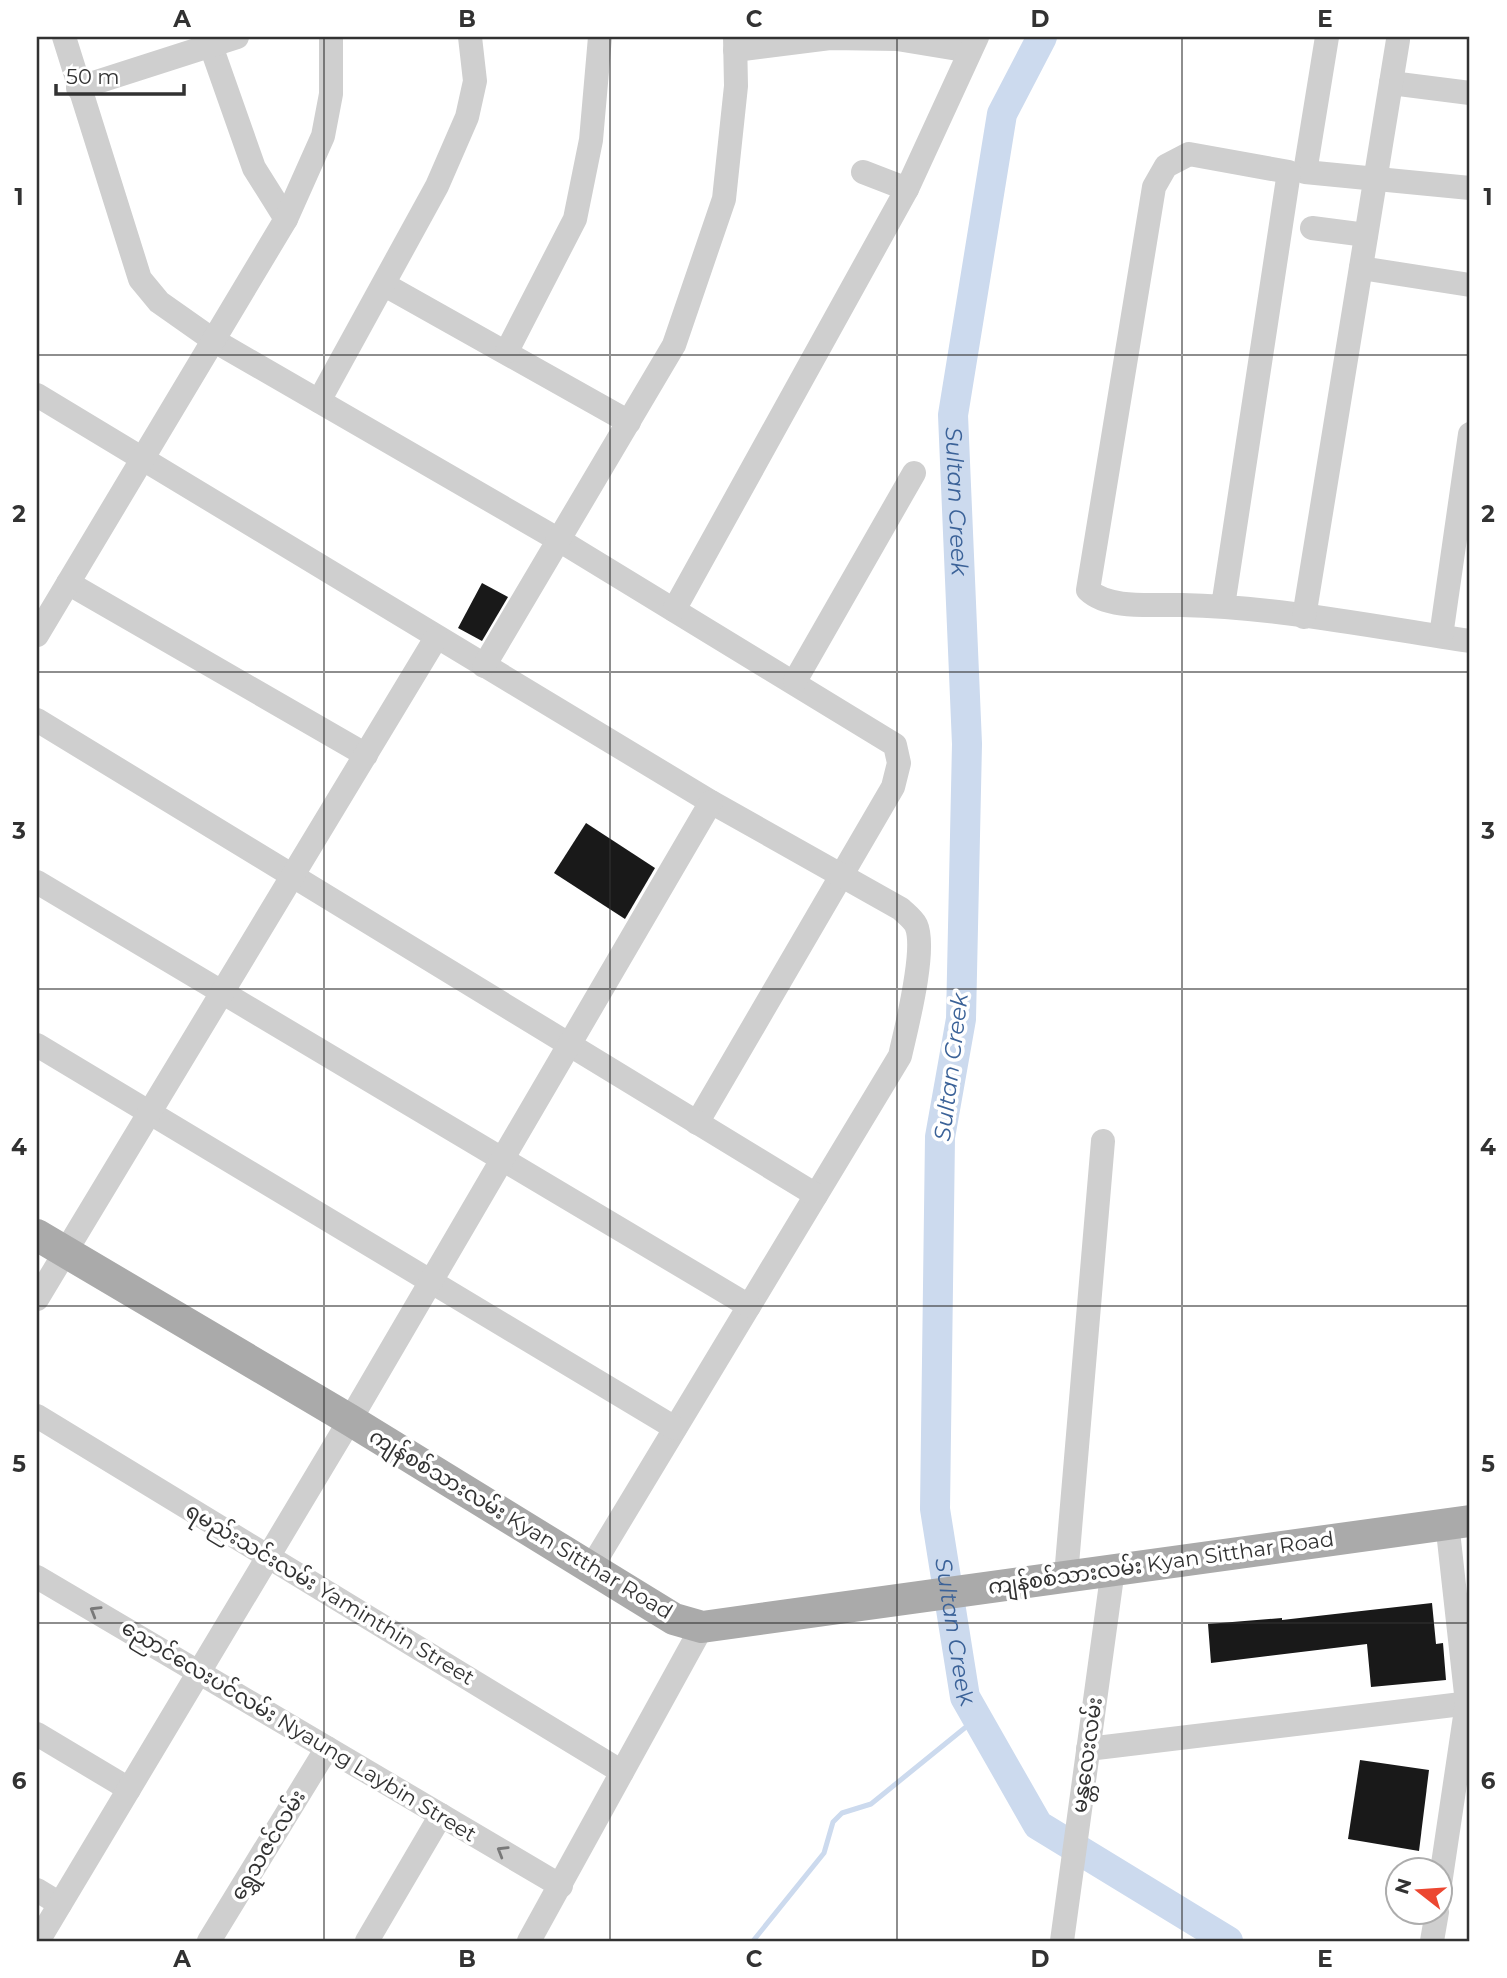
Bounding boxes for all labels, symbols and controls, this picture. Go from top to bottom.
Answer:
text: A [172,5,191,33]
text: B [458,5,476,33]
text: C [746,5,763,33]
text: D [1031,5,1050,33]
text: E [1317,5,1333,33]
scale bar [56,52,184,96]
text: 50 m [66,64,120,89]
text: 1 [14,183,24,211]
text: 1 [1483,183,1493,211]
water label: Sultan Creek [940,426,974,578]
text: 2 [12,500,26,528]
text: 2 [1481,500,1495,528]
text: 3 [11,817,26,845]
text: 3 [1480,817,1495,845]
water label: Sultan Creek [928,990,974,1143]
text: 4 [11,1133,27,1161]
text: 4 [1480,1133,1496,1161]
street label: ကျန်စစ်သားလမ်း Kyan Sitthar Road [362,1420,679,1629]
text: 5 [12,1450,26,1478]
text: 5 [1481,1450,1495,1478]
street label: ရမည်းသင်းလမ်း Yaminthin Street [179,1495,481,1694]
street label: ကျန်စစ်သားလမ်း Kyan Sitthar Road [986,1523,1336,1605]
water label: Sultan Creek [929,1556,982,1712]
one-way arrow [90,1607,103,1620]
street label: ညောင်လေးပင်လမ်း Nyaung Laybin Street [115,1612,483,1851]
street label: မန္တလေးလမ်း [1063,1695,1112,1815]
text: 6 [12,1767,27,1795]
text: 6 [1481,1767,1496,1795]
street label: ရွှေသဇင်လမ်း [222,1784,315,1907]
one-way arrow [497,1847,510,1860]
north arrow [1384,1856,1454,1926]
text: N [1390,1875,1416,1897]
text: A [172,1945,191,1973]
text: B [458,1945,476,1973]
text: C [746,1945,763,1973]
text: D [1031,1945,1050,1973]
text: E [1317,1945,1333,1973]

